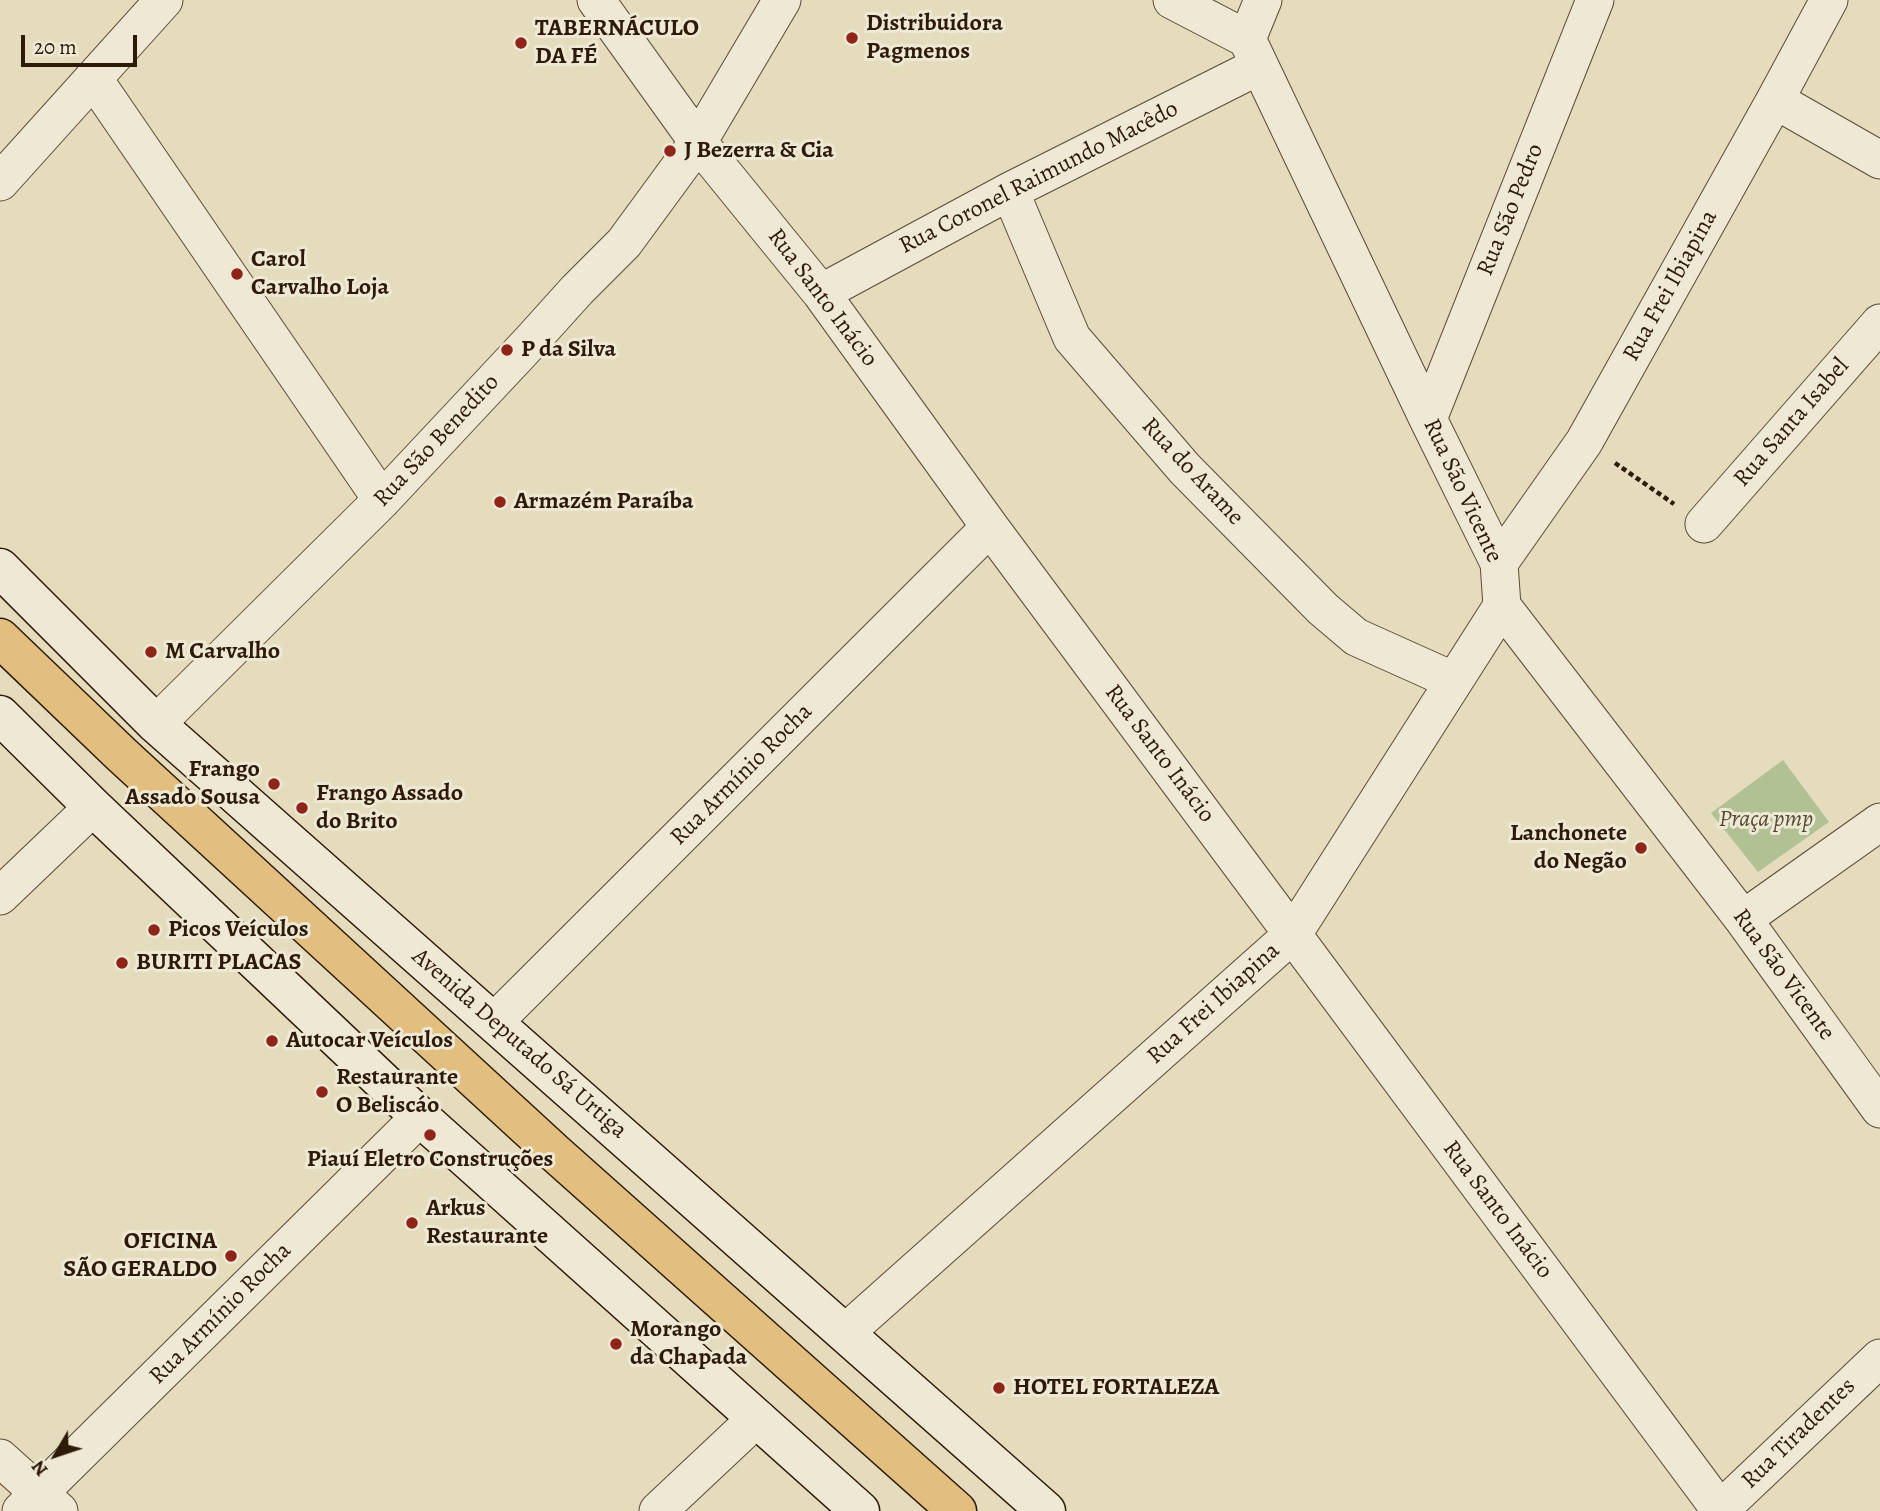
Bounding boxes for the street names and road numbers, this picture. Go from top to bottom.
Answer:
street label: Rua Coronel Raimundo Macêdo [895,95,1183,261]
street label: Rua São Pedro [1471,140,1551,280]
street label: Rua Frei Ibiapina [1618,205,1724,367]
street label: Rua Santo Inácio [761,223,883,373]
street label: Rua Santa Isabel [1728,353,1856,493]
street label: Rua São Benedito [368,369,506,513]
street label: Rua do Arame [1135,412,1249,532]
street label: Rua São Vicente [1416,414,1508,568]
street label: Rua Santo Inácio [1098,679,1220,829]
street label: Rua Armínio Rocha [665,698,819,852]
street label: Rua São Vicente [1726,904,1840,1046]
street label: Rua Frei Ibiapina [1142,937,1286,1071]
street label: Avenida Deputado Sá Urtiga [405,943,633,1145]
street label: Rua Santo Inácio [1436,1135,1558,1285]
street label: Rua Armínio Rocha [144,1237,298,1391]
street label: Rua Tiradentes [1736,1372,1862,1496]

